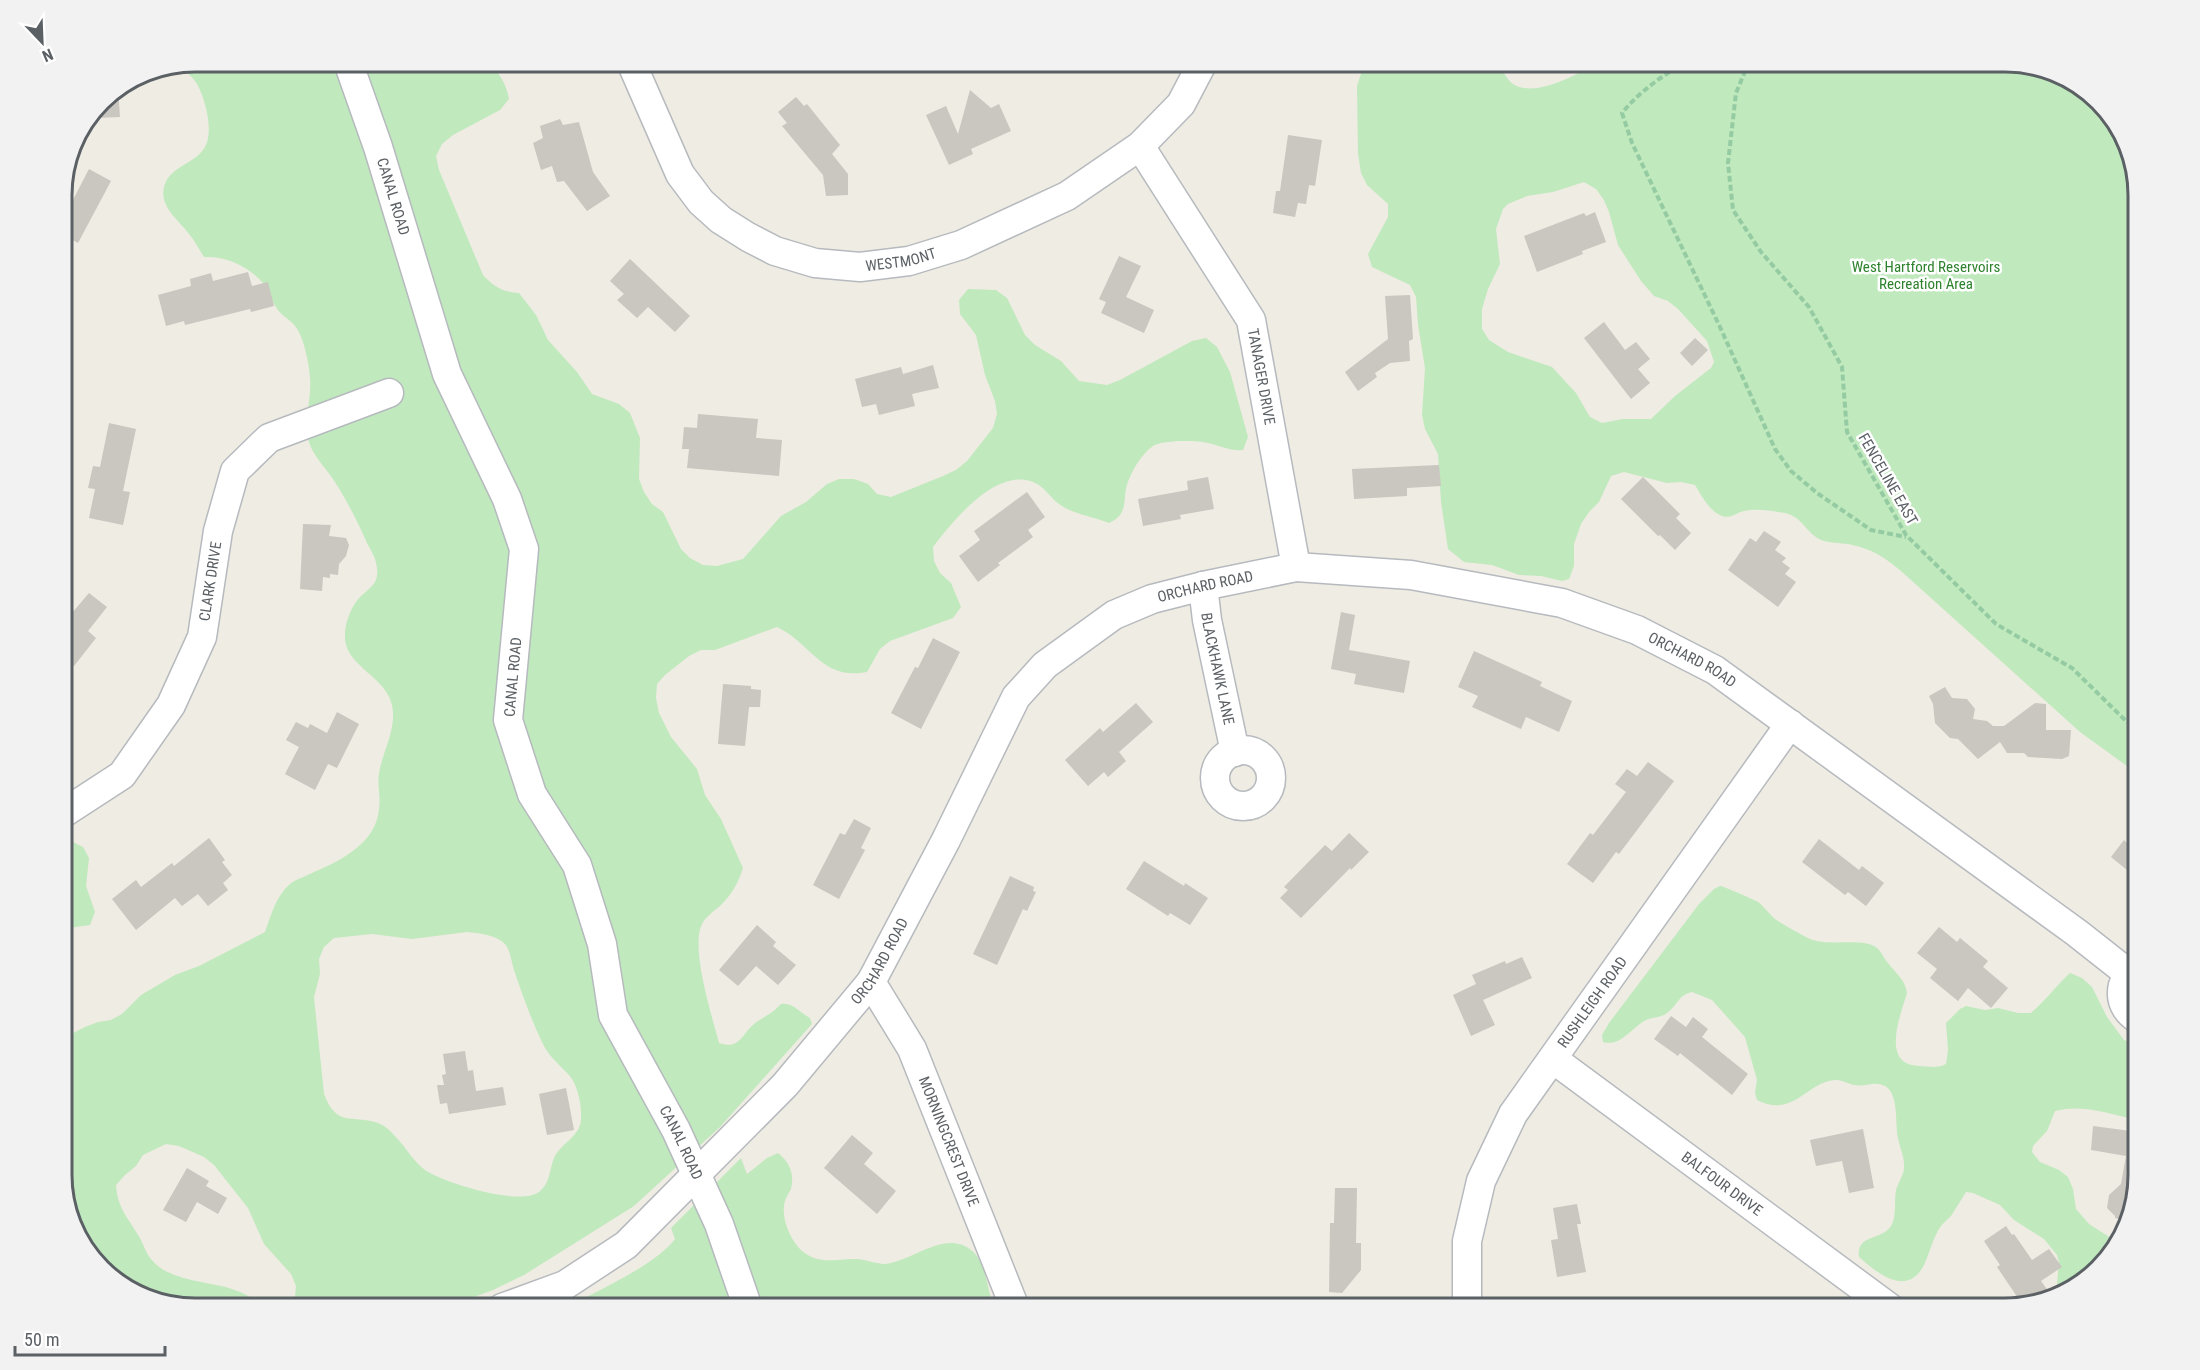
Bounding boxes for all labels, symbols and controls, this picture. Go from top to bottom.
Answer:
north arrow [12,12,72,72]
text: N [39,45,56,66]
street label: CANAL ROAD [373,156,413,237]
street label: WESTMONT [865,244,939,275]
park label: West Hartford Reservoirs Recreation Area [1852,258,2000,293]
street label: TANAGER DRIVE [1244,327,1279,426]
street label: FENCELINE EAST [1855,430,1922,528]
street label: CLARK DRIVE [196,540,225,622]
street label: ORCHARD ROAD [1156,567,1255,606]
street label: BLACKHAWK LANE [1197,612,1238,726]
street label: ORCHARD ROAD [1645,628,1740,691]
street label: CANAL ROAD [501,636,525,718]
street label: ORCHARD ROAD [847,915,912,1008]
street label: RUSHLEIGH ROAD [1554,953,1631,1051]
street label: MORNINGCREST DRIVE [915,1074,983,1209]
street label: CANAL ROAD [655,1103,707,1183]
street label: BALFOUR DRIVE [1678,1148,1766,1220]
scale bar [15,1319,165,1357]
text: 50 m [24,1329,59,1350]

